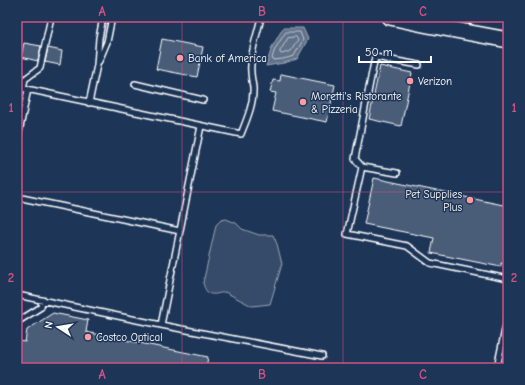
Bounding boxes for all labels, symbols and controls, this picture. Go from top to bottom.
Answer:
text: A [98,4,106,19]
text: B [258,4,266,19]
text: C [419,4,427,19]
scale bar [359,38,431,64]
text: 50 m [365,45,393,59]
place label: Bank of America [188,52,267,65]
marker: Bank of America [175,53,185,63]
place label: Verizon [418,75,452,88]
marker: Verizon [405,76,415,86]
place label: Moretti's Ristorante & Pizzeria [311,90,402,116]
marker: Moretti's Ristorante & Pizzeria [298,97,308,107]
text: 1 [8,100,14,115]
text: 1 [511,100,517,115]
place label: Pet Supplies Plus [406,188,462,214]
marker: Pet Supplies Plus [465,195,475,205]
text: 2 [8,270,14,285]
text: 2 [511,270,517,285]
north arrow [38,307,78,347]
text: N [42,320,56,330]
place label: Costco Optical [96,331,163,344]
marker: Costco Optical [83,332,93,342]
text: A [98,367,106,382]
text: B [258,367,266,382]
text: C [419,367,427,382]

